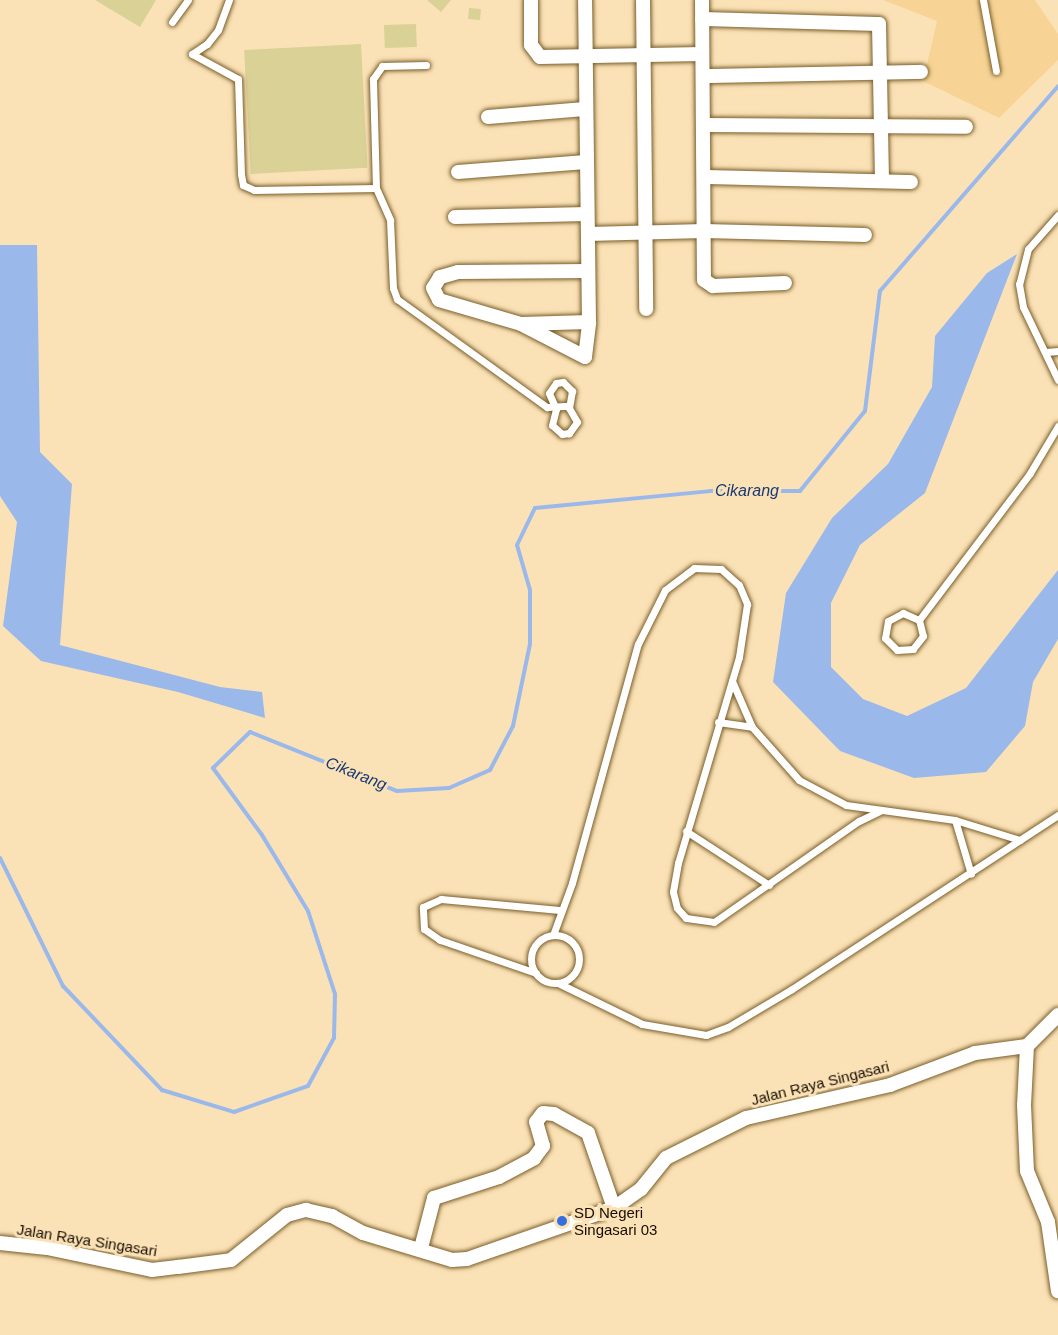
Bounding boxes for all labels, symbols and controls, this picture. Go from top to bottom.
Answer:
water label: Cikarang [715,481,779,501]
water label: Cikarang [323,753,389,795]
street label: Jalan Raya Singasari [749,1057,891,1109]
place label: SD Negeri Singasari 03 [574,1203,657,1238]
marker: SD Negeri Singasari 03 [555,1214,569,1228]
street label: Jalan Raya Singasari [16,1220,158,1260]

